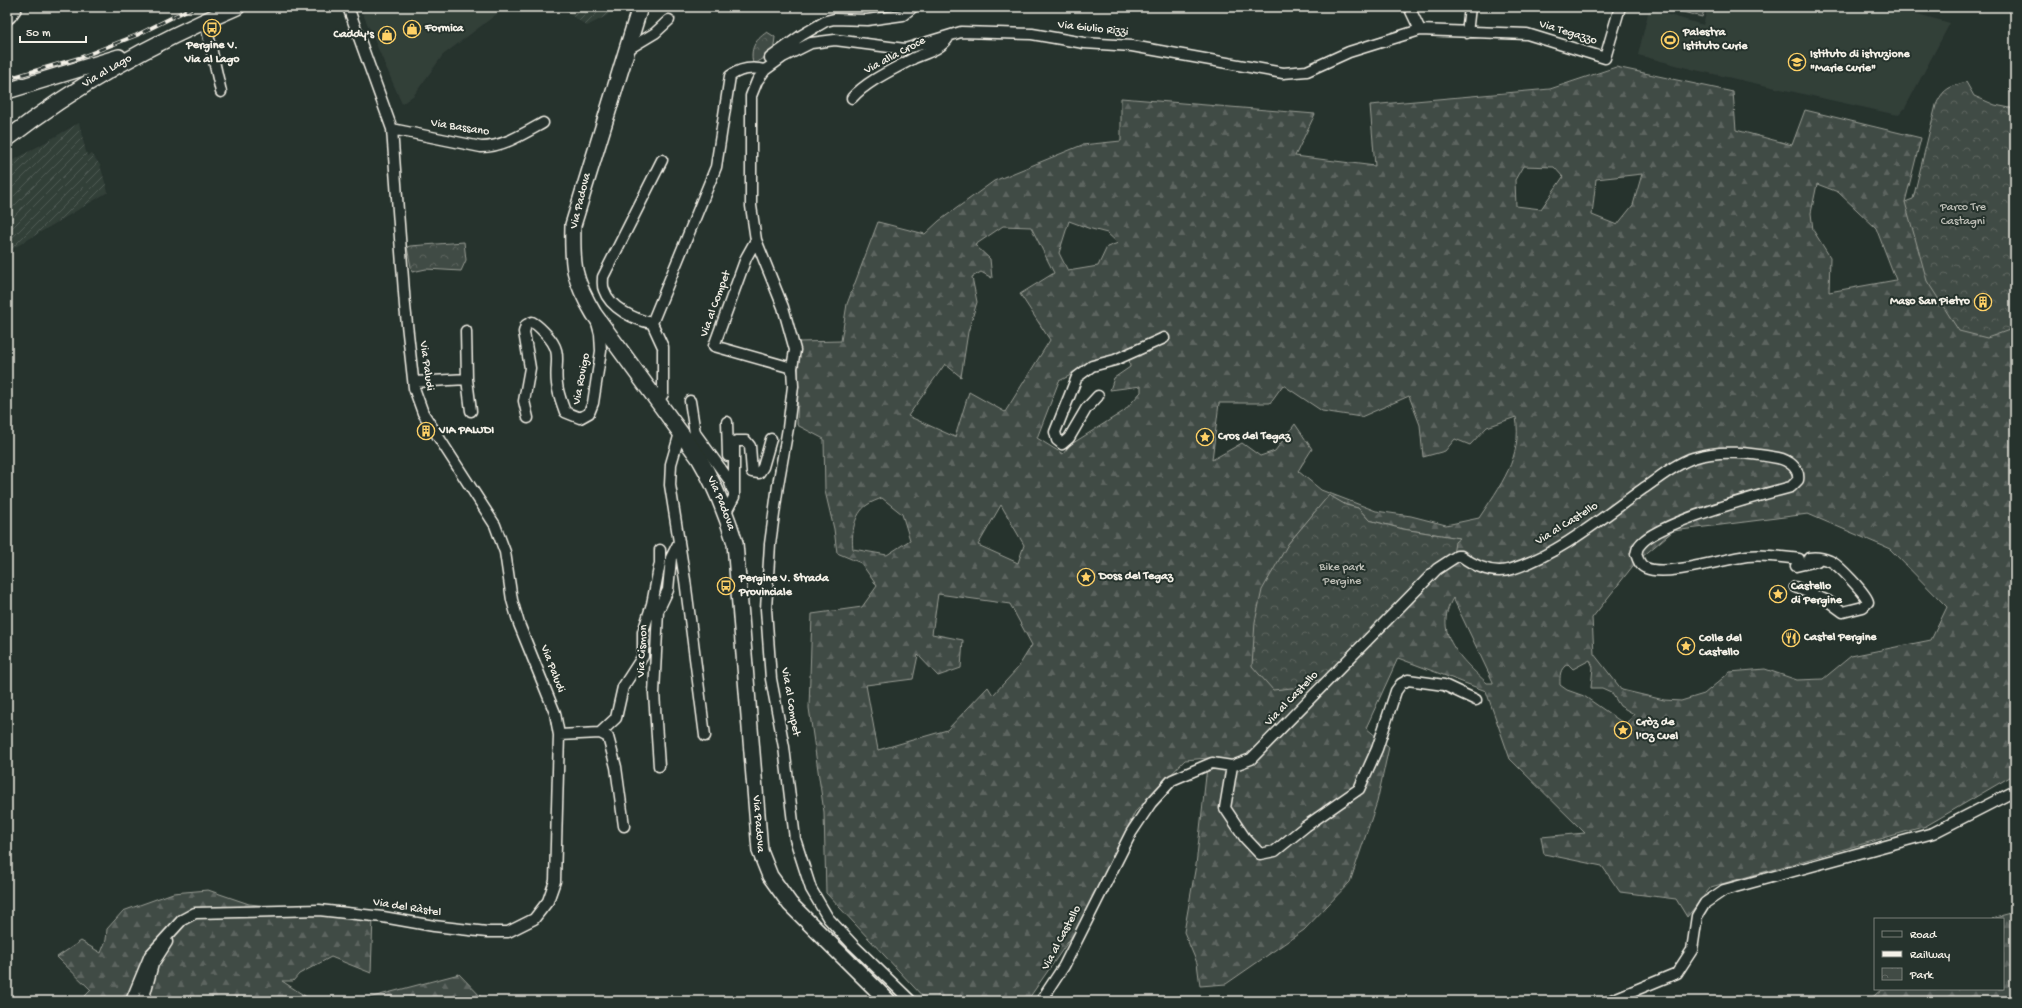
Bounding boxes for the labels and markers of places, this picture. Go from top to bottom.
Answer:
bus stop icon: Pergine V. Via al Lago [202,18,222,38]
shop icon: Formica [402,19,422,39]
place label: Formica [424,22,465,36]
shop icon: Caddy's [377,25,397,45]
place label: Palestra Istituto Curie [1682,26,1748,54]
place label: Caddy's [332,28,375,42]
sports icon: Palestra Istituto Curie [1660,30,1680,50]
place label: Pergine V. Via al Lago [183,39,240,67]
place label: Istituto di istruzione "Marie Curie" [1810,48,1910,76]
school or university icon: Istituto di istruzione "Marie Curie" [1787,52,1807,72]
building icon: Maso San Pietro [1973,292,1993,312]
place label: Maso San Pietro [1890,295,1971,309]
building icon: VIA PALUDI [416,421,436,441]
place label: VIA PALUDI [438,424,494,438]
place icon: Cros del Tegaz [1195,427,1215,447]
place label: Cros del Tegaz [1217,430,1291,444]
place icon: Doss del Tegaz [1076,567,1096,587]
place label: Doss del Tegaz [1098,570,1174,584]
place label: Pergine V. Strada Provinciale [738,572,830,600]
bus stop icon: Pergine V. Strada Provinciale [716,576,736,596]
place label: Castello di Pergine [1790,580,1843,608]
place icon: Castello di Pergine [1768,584,1788,604]
restaurant icon: Castel Pergine [1781,628,1801,648]
place label: Castel Pergine [1803,631,1877,645]
place label: Colle del Castello [1698,632,1742,660]
place icon: Colle del Castello [1676,636,1696,656]
place label: Cròz de l'Oz Cuel [1635,716,1678,744]
place icon: Cròz de l'Oz Cuel [1613,720,1633,740]

